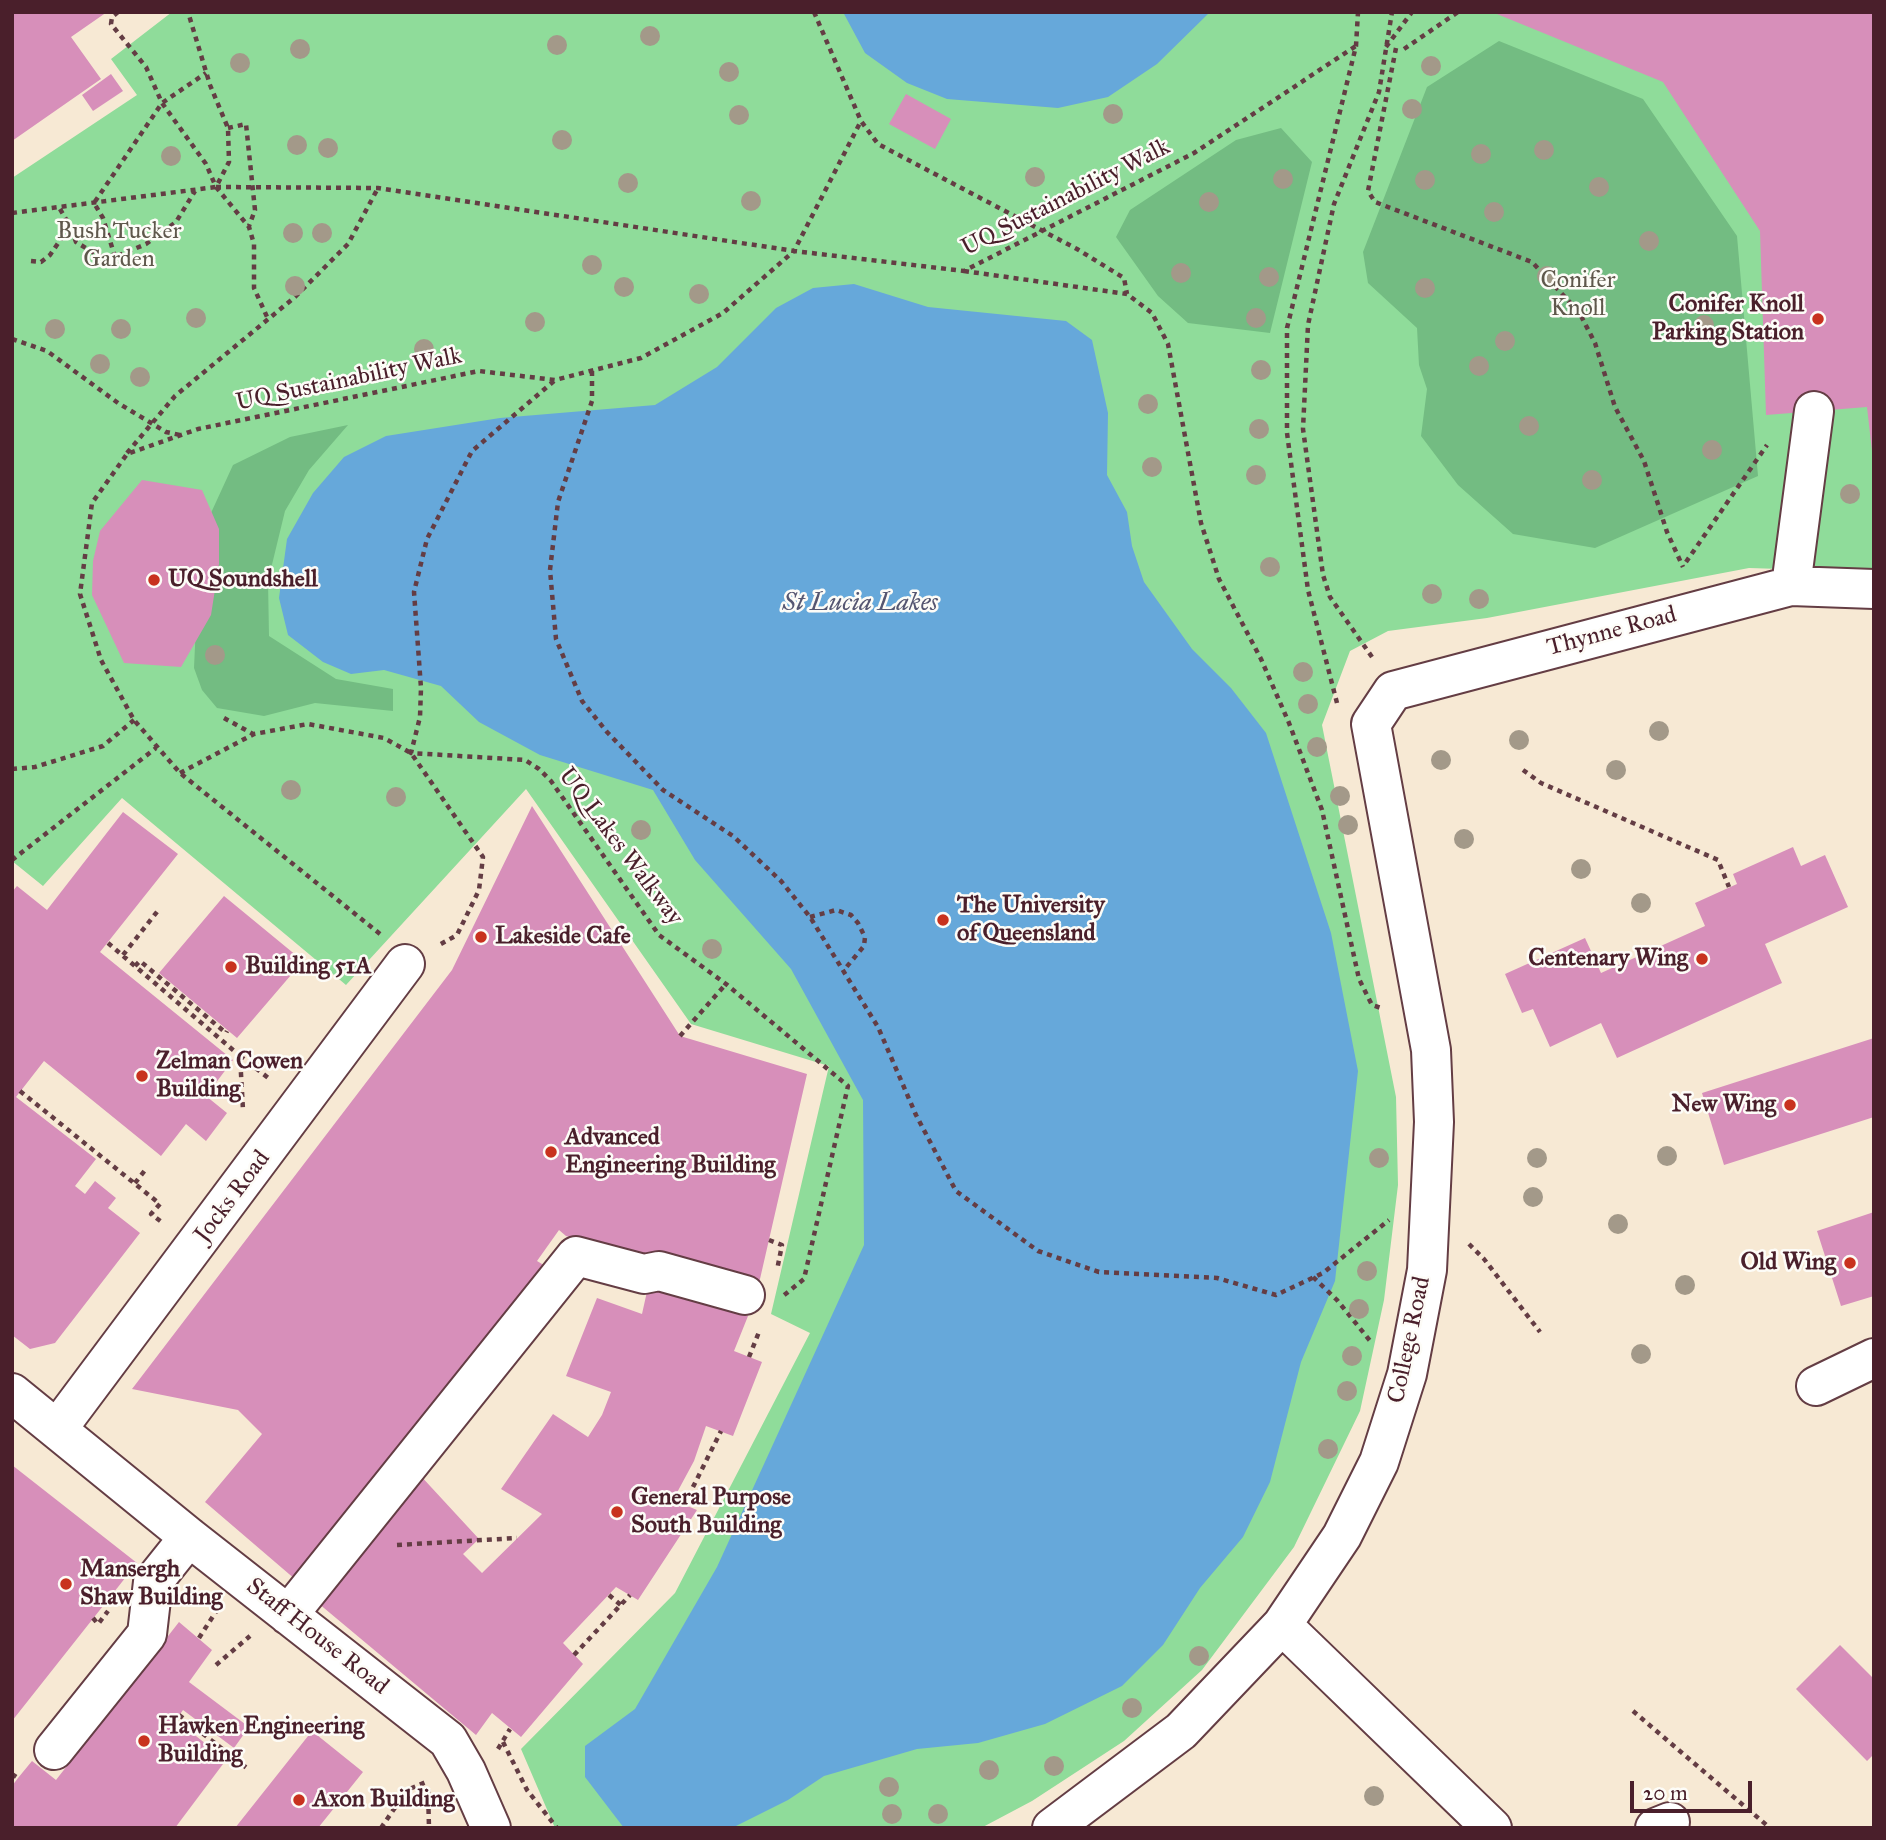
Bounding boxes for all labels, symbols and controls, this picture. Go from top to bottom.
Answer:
street label: UQ Sustainability Walk [957,133,1175,263]
park label: Bush Tucker Garden [57,218,181,274]
park label: Conifer Knoll [1540,267,1616,323]
place label: Conifer Knoll Parking Station [1652,291,1804,347]
marker: Conifer Knoll Parking Station [1810,311,1826,327]
street label: UQ Sustainability Walk [234,342,464,418]
place label: UQ Soundshell [168,566,318,594]
marker: UQ Soundshell [146,572,162,588]
water label: St Lucia Lakes [782,588,938,620]
street label: Thynne Road [1544,601,1680,663]
street label: UQ Lakes Walkway [551,763,689,931]
place label: The University of Queensland [957,892,1105,948]
marker: The University of Queensland [935,912,951,928]
place label: Lakeside Cafe [495,923,631,951]
marker: Lakeside Cafe [473,929,489,945]
place label: Centenary Wing [1528,945,1688,973]
marker: Centenary Wing [1694,951,1710,967]
place label: Building 51A [245,953,371,981]
marker: Building 51A [223,959,239,975]
place label: Zelman Cowen Building [156,1048,303,1104]
marker: Zelman Cowen Building [134,1068,150,1084]
place label: New Wing [1672,1091,1776,1119]
marker: New Wing [1782,1097,1798,1113]
place label: Advanced Engineering Building [565,1124,775,1180]
marker: Advanced Engineering Building [543,1144,559,1160]
street label: Jocks Road [189,1145,277,1249]
place label: Old Wing [1741,1249,1836,1277]
marker: Old Wing [1842,1255,1858,1271]
street label: College Road [1383,1274,1437,1406]
place label: General Purpose South Building [631,1484,791,1540]
marker: General Purpose South Building [609,1504,625,1520]
place label: Mansergh Shaw Building [80,1556,223,1612]
street label: Staff House Road [240,1573,394,1701]
marker: Mansergh Shaw Building [58,1576,74,1592]
place label: Hawken Engineering Building [158,1713,364,1769]
marker: Hawken Engineering Building [136,1733,152,1749]
scale bar [1634,1766,1756,1810]
text: 20 m [1643,1780,1688,1806]
place label: Axon Building [313,1786,455,1814]
marker: Axon Building [291,1792,307,1808]

